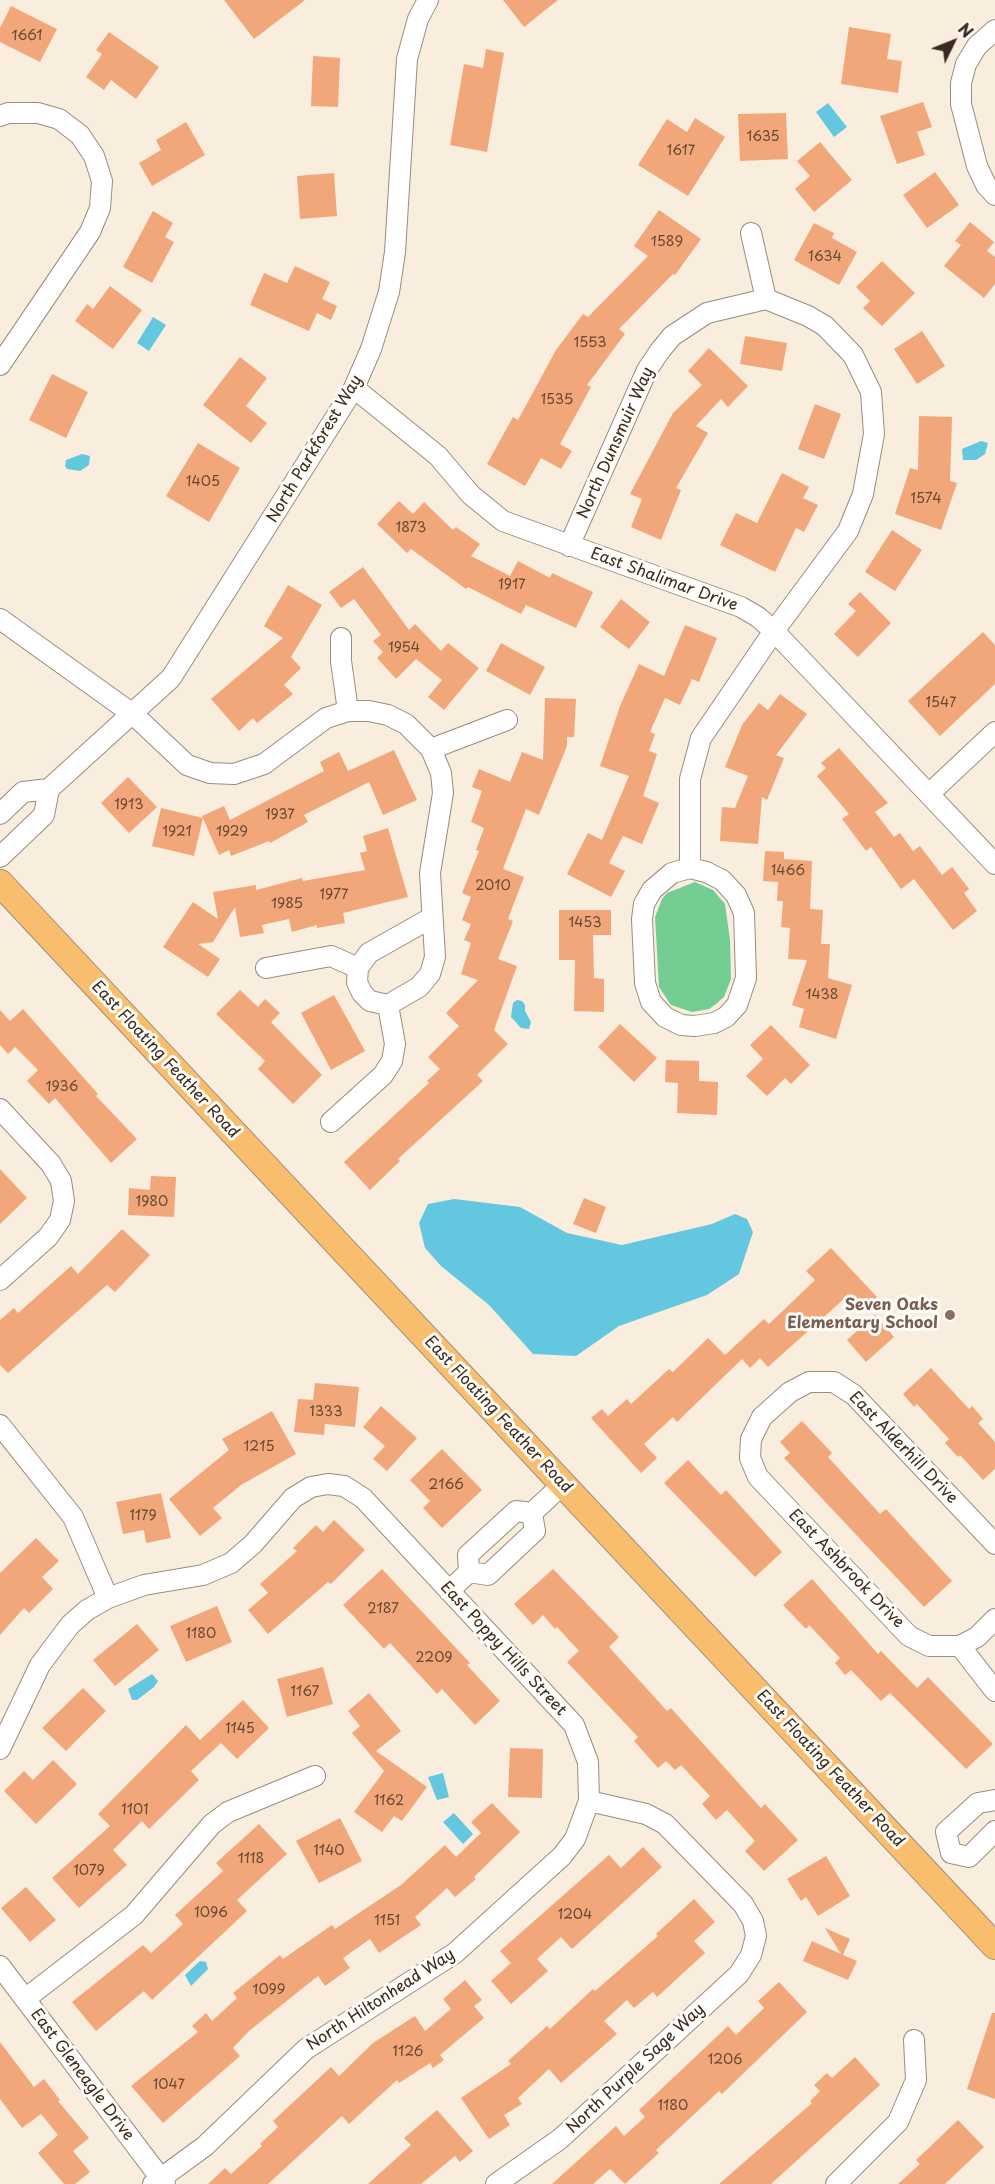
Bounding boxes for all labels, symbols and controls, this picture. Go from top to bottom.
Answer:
north arrow [923,12,983,72]
text: N [953,17,979,43]
house number: 1661 [11,28,43,44]
house number: 1635 [746,129,780,145]
house number: 1617 [667,143,695,159]
house number: 1589 [651,234,683,250]
house number: 1634 [808,249,842,265]
house number: 1553 [574,335,606,351]
street label: North Dunsmuir Way [574,364,658,522]
street label: North Parkforest Way [263,372,367,526]
house number: 1535 [541,392,573,408]
house number: 1405 [186,474,220,490]
house number: 1574 [911,491,941,507]
house number: 1873 [396,520,426,536]
street label: East Shalimar Drive [588,544,740,616]
house number: 1917 [498,577,526,593]
house number: 1954 [388,640,420,656]
house number: 1547 [926,695,956,711]
house number: 1913 [114,797,144,813]
house number: 1937 [265,807,295,823]
house number: 1921 [162,824,192,840]
house number: 1929 [216,824,248,840]
house number: 1466 [771,863,805,879]
house number: 2010 [475,878,511,894]
house number: 1977 [320,887,348,903]
house number: 1985 [271,896,303,912]
house number: 1453 [569,915,601,931]
street label: East Floating Feather Road [87,978,243,1142]
house number: 1438 [806,987,838,1003]
house number: 1936 [46,1079,78,1095]
house number: 1980 [136,1194,168,1210]
place label: Seven Oaks Elementary School [787,1296,938,1334]
marker: Seven Oaks Elementary School [943,1308,957,1322]
street label: East Floating Feather Road [420,1333,576,1497]
street label: East Alderhill Drive [845,1388,961,1508]
house number: 1333 [309,1404,343,1420]
house number: 1215 [244,1439,274,1455]
house number: 2166 [428,1477,464,1493]
street label: East Ashbrook Drive [784,1506,908,1632]
house number: 1179 [129,1508,157,1524]
street label: East Poppy Hills Street [436,1578,570,1720]
house number: 2187 [367,1601,399,1617]
house number: 1180 [186,1626,216,1642]
house number: 2209 [415,1650,453,1666]
house number: 1167 [291,1684,319,1700]
street label: East Floating Feather Road [752,1687,908,1851]
house number: 1145 [225,1721,255,1737]
house number: 1162 [374,1793,404,1809]
house number: 1101 [121,1802,149,1818]
house number: 1140 [313,1843,345,1859]
house number: 1118 [238,1851,264,1867]
house number: 1079 [73,1863,105,1879]
house number: 1096 [194,1905,228,1921]
house number: 1204 [558,1907,592,1923]
house number: 1151 [374,1913,400,1929]
street label: North Hiltonhead Way [303,1945,459,2055]
house number: 1099 [252,1982,286,1998]
street label: North Purple Sage Way [563,2000,709,2138]
street label: East Gleneagle Drive [26,2005,138,2145]
house number: 1126 [393,2044,423,2060]
house number: 1206 [708,2052,742,2068]
house number: 1047 [153,2077,185,2093]
house number: 1180 [658,2098,688,2114]

